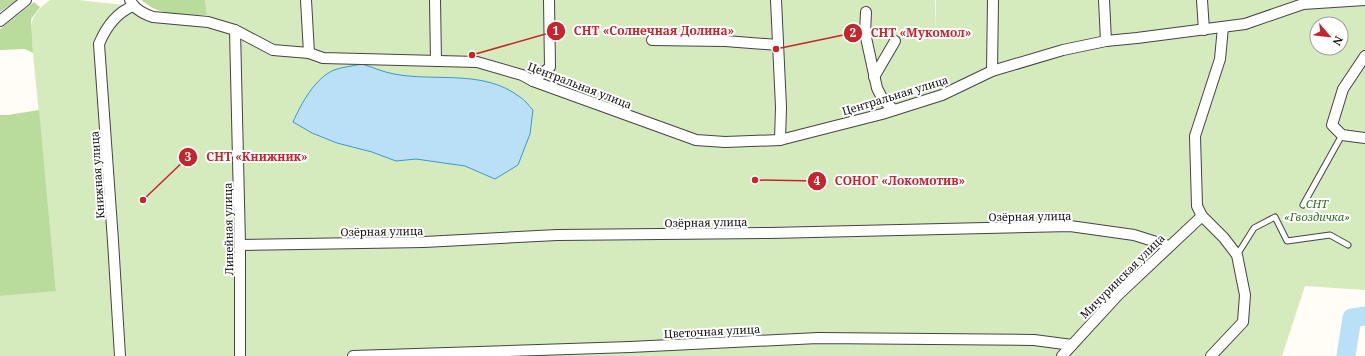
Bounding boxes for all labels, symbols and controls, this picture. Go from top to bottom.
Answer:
north arrow [1309,16,1349,56]
callout: СНТ «Солнечная Долина» [546,19,743,43]
callout: СНТ «Мукомол» [843,21,979,45]
text: 1 [553,22,560,39]
text: СНТ «Солнечная Долина» [574,22,734,39]
text: 2 [850,24,857,41]
text: СНТ «Мукомол» [871,24,971,41]
text: N [1329,34,1347,49]
street label: Центральная улица [526,58,634,112]
street label: Центральная улица [840,72,950,118]
street label: Книжная улица [86,131,108,219]
callout: СНТ «Книжник» [178,145,316,169]
text: 3 [185,148,192,165]
text: СНТ «Книжник» [206,148,308,165]
callout: СОНОГ «Локомотив» [807,169,973,193]
text: 4 [814,172,821,189]
text: СОНОГ «Локомотив» [835,172,965,189]
street label: Линейная улица [220,182,236,276]
park label: СНТ «Гвоздичка» [1284,196,1350,224]
street label: Озёрная улица [988,208,1072,224]
street label: Озёрная улица [664,214,748,230]
street label: Озёрная улица [340,223,424,239]
street label: Мичуринская улица [1076,230,1168,322]
street label: Цветочная улица [663,321,761,341]

